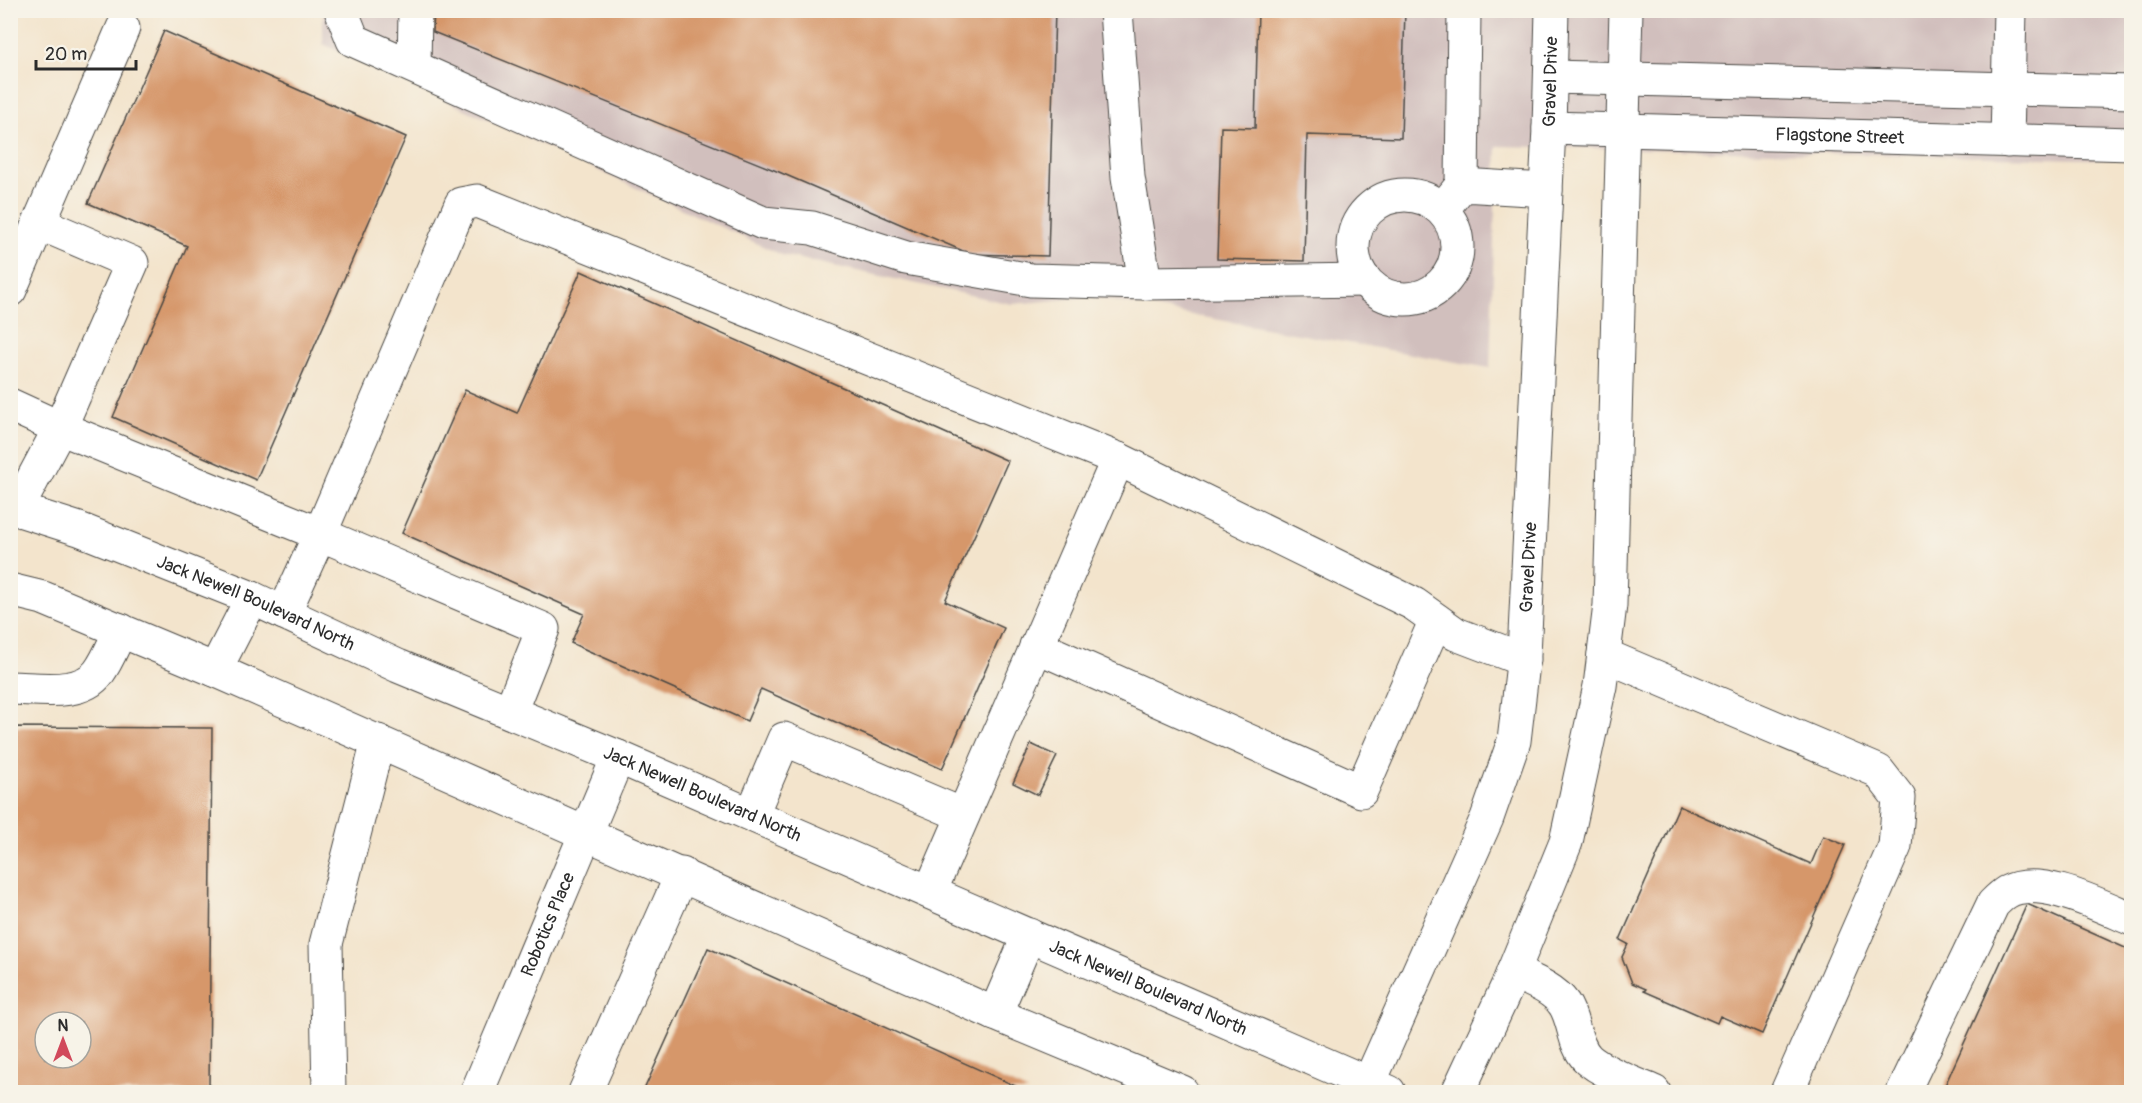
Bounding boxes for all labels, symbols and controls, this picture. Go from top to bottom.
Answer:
scale bar [36,33,136,71]
street label: Gravel Drive [1538,36,1563,127]
text: 20 m [45,43,87,66]
street label: Flagstone Street [1775,123,1906,149]
street label: Gravel Drive [1515,521,1542,613]
street label: Jack Newell Boulevard North [154,550,358,656]
street label: Jack Newell Boulevard North [600,741,805,847]
street label: Robotics Place [516,869,580,980]
street label: Jack Newell Boulevard North [1046,934,1251,1041]
north arrow [33,1010,93,1070]
text: N [58,1016,69,1036]

